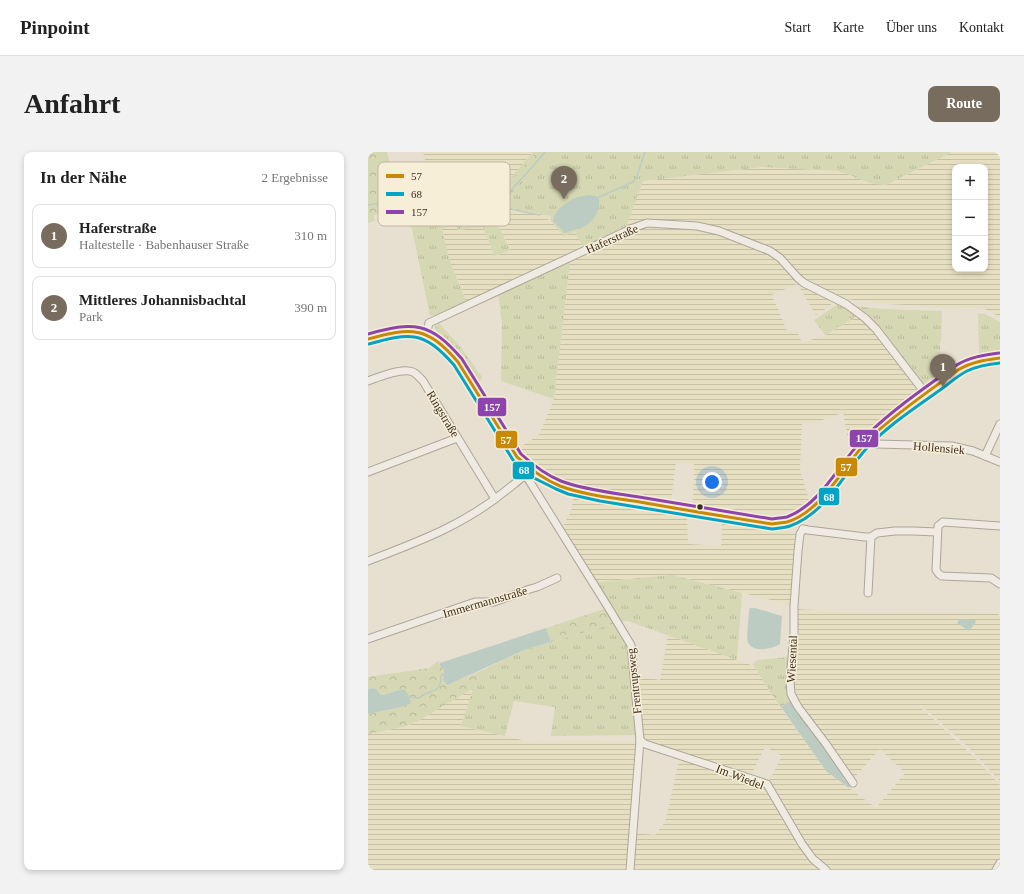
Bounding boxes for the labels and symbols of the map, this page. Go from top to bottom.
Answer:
legend [378,162,510,226]
pin: 2 [551,166,577,199]
text: 57 [411,170,423,182]
text: 68 [411,188,423,200]
text: 157 [411,206,428,218]
street label: Haferstraße [584,221,640,257]
pin: 1 [930,354,956,387]
street label: Ringstraße [424,388,462,440]
line badge: 157 [477,397,507,417]
text: 157 [484,401,501,413]
line badge: 157 [849,429,879,448]
line badge: 57 [495,430,518,449]
text: 157 [856,432,873,444]
text: 57 [501,434,512,446]
street label: Hollensiek [912,439,966,457]
line badge: 57 [835,457,858,477]
line badge: 68 [512,461,535,480]
text: 57 [841,461,852,473]
text: 68 [519,464,530,476]
your location [702,472,722,492]
line badge: 68 [818,487,840,506]
text: 68 [824,491,835,503]
unlabelled marker [695,502,705,512]
street label: Immermannstraße [441,583,529,621]
street label: Wiesental [784,634,800,683]
street label: Frentrupsweg [624,647,644,715]
street label: Im Wiedel [714,761,767,793]

